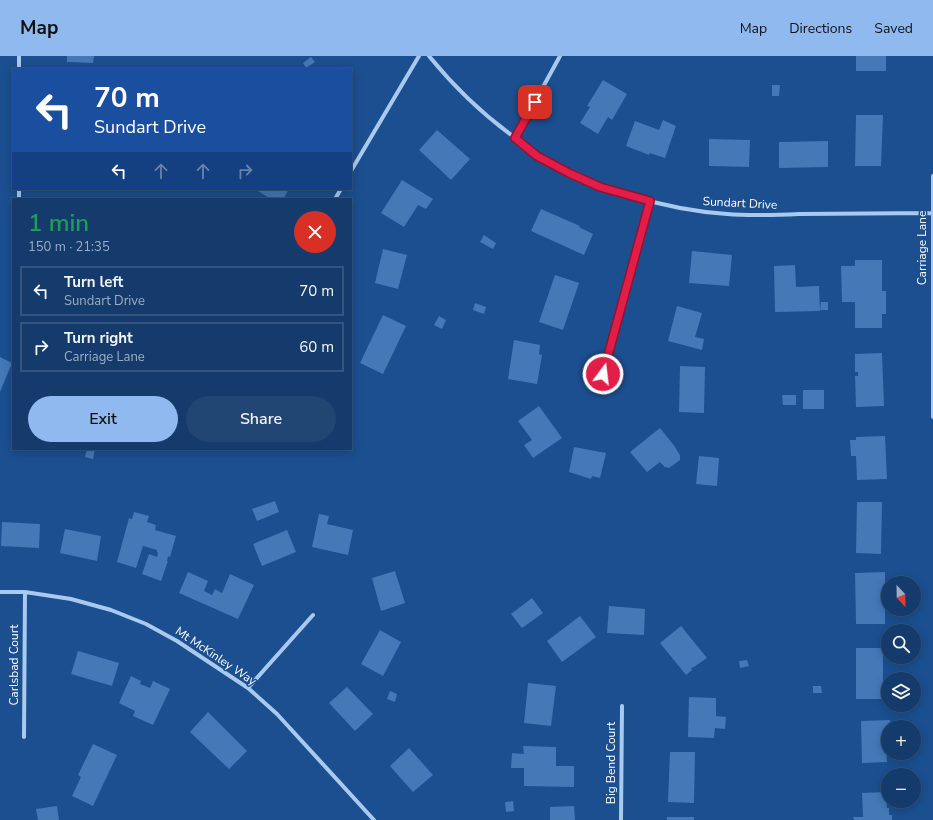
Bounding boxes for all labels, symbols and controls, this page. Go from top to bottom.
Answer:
text: Map [20,15,58,41]
text: Map [740,19,767,38]
text: Directions [789,19,852,38]
text: Saved [874,19,913,38]
text: 70 m [94,79,160,117]
icon: left [28,84,80,136]
pin [518,85,552,119]
icon: arrive [524,91,546,113]
text: Sundart Drive [94,115,206,139]
icon: left [108,160,130,182]
icon: ahead [150,160,172,182]
icon: ahead [192,160,214,182]
icon: right [234,160,256,182]
street label: Sundart Drive [702,193,778,213]
text: 1 min [28,207,89,239]
button: close [294,211,336,253]
street label: Carriage Lane [914,211,930,285]
text: 150 m · 21:35 [28,238,110,256]
text: Turn left [64,272,123,292]
icon: left [30,280,52,302]
text: 70 m [299,281,334,301]
text: Sundart Drive [64,292,145,310]
text: Turn right [64,328,133,348]
icon: right [30,336,52,358]
text: 60 m [299,337,334,357]
text: Carriage Lane [64,348,145,366]
position arrow [582,353,624,395]
button: Exit [28,396,178,442]
button: Share [186,396,336,442]
north arrow [881,576,921,616]
map controls [881,576,921,808]
street label: Mt McKinley Way [172,623,260,690]
street label: Carlsbad Court [6,624,22,706]
button: search [881,624,921,664]
button: layers [881,672,921,712]
button: + [881,720,921,760]
street label: Big Bend Court [603,721,619,804]
button: − [881,768,921,808]

